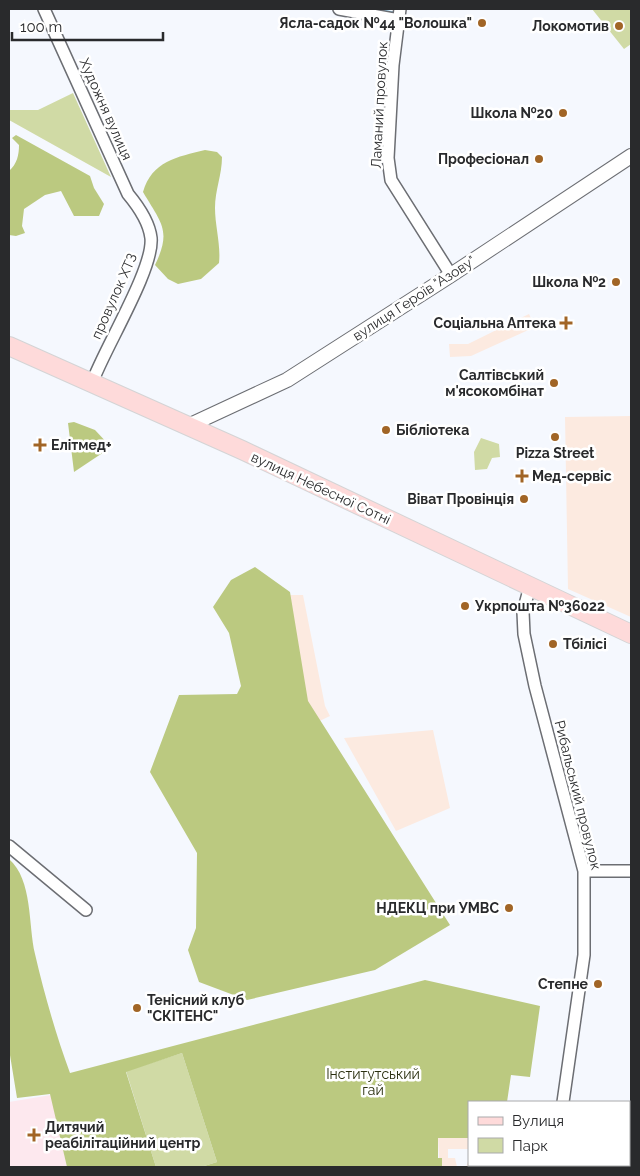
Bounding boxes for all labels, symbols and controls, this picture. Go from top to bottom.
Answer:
scale bar [12,10,164,42]
place label: Ясла-садок №44 "Волошка" [279,15,472,31]
marker: Ясла-садок №44 "Волошка" [476,17,488,29]
text: 100 m [20,18,62,36]
place label: Локомотив [532,18,609,34]
marker: Локомотив [613,20,625,32]
street label: Ламаний провулок [368,41,390,169]
street label: Художня вулиця [76,56,136,162]
place label: Школа №20 [471,105,553,121]
marker: Школа №20 [557,107,569,119]
place label: Професіонал [438,151,529,167]
marker: Професіонал [533,153,545,165]
street label: провулок ХТЗ [88,250,140,341]
street label: вулиця Героїв "Азову" [350,252,478,344]
place label: Школа №2 [532,274,606,290]
marker: Школа №2 [610,276,622,288]
place label: Соціальна Аптека [434,315,556,331]
marker: Соціальна Аптека [560,317,572,329]
place label: Салтівський м'ясокомбінат [445,367,544,399]
marker: Салтівський м'ясокомбінат [548,377,560,389]
place label: Бібліотека [396,422,469,438]
marker: Бібліотека [380,424,392,436]
marker: Pizza Street [549,431,561,443]
place label: Елітмед+ [51,437,112,453]
marker: Елітмед+ [33,438,47,452]
place label: Pizza Street [516,445,595,461]
street label: вулиця Небесної Сотні [249,449,393,527]
place label: Мед-сервіс [532,468,612,484]
marker: Мед-сервіс [516,470,528,482]
place label: Віват Провінція [407,491,514,507]
marker: Віват Провінція [518,493,530,505]
place label: Укрпошта №36022 [474,598,605,614]
marker: Укрпошта №36022 [459,600,471,612]
place label: Тбілісі [563,636,607,652]
marker: Тбілісі [547,638,559,650]
street label: Рибальський провулок [552,719,604,871]
place label: НДЕКЦ при УМВС [376,900,499,916]
marker: НДЕКЦ при УМВС [503,902,515,914]
place label: Степне [538,976,589,992]
marker: Степне [592,978,604,990]
place label: Тенісний клуб "СКІТЕНС" [147,992,245,1024]
marker: Тенісний клуб "СКІТЕНС" [131,1002,143,1014]
park label: Інститутський гай [326,1066,420,1098]
legend [468,1101,630,1166]
text: Вулиця [512,1112,564,1130]
place label: Дитячий реабілітаційний центр [45,1119,201,1151]
marker: Дитячий реабілітаційний центр [27,1128,41,1142]
text: Парк [512,1137,548,1155]

